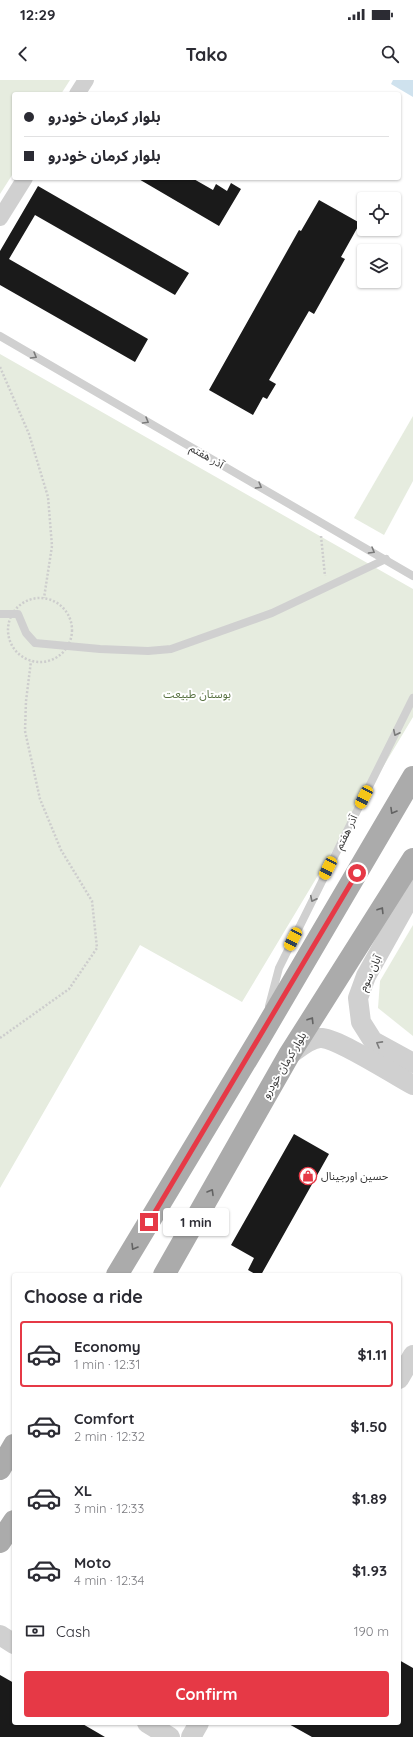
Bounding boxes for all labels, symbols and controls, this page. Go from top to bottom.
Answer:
text: 12:29 [20,5,56,24]
icon: back [12,43,34,65]
text: Tako [186,43,227,66]
icon: search [379,43,401,65]
text: بلوار کرمان خودرو [48,107,161,126]
text: بلوار کرمان خودرو [48,146,161,165]
map controls [357,192,401,288]
button: locate [357,192,401,236]
button: layers [357,244,401,288]
one-way arrow [30,351,37,358]
one-way arrow [142,416,149,423]
street label: آذر هفتم [187,441,227,473]
one-way arrow [255,481,262,488]
one-way arrow [368,546,375,553]
park label: بوستان طبیعت [163,687,231,701]
one-way arrow [393,728,400,736]
car [353,784,375,810]
one-way arrow [391,807,398,814]
street label: آذر هفتم [332,812,363,853]
car [317,855,339,881]
route start [348,864,366,882]
one-way arrow [310,895,318,902]
one-way arrow [376,907,384,914]
car [282,926,304,952]
street label: آبان سوم [356,952,386,994]
one-way arrow [307,1017,314,1024]
street label: بلوار کرمان خودرو [259,1029,309,1101]
one-way arrow [376,1041,383,1049]
shop icon: حسین اورجینال [298,1166,318,1186]
place label: حسین اورجینال [321,1169,389,1183]
one-way arrow [206,1189,213,1197]
callout: 1 min [163,1208,229,1236]
route end [140,1213,158,1231]
text: 1 min [180,1214,212,1230]
one-way arrow [131,1243,138,1250]
text: Choose a ride [24,1285,143,1308]
icon: car [26,1336,62,1372]
text: Economy [74,1337,141,1356]
text: $1.11 [358,1345,387,1364]
text: 1 min · 12:31 [74,1356,140,1372]
icon: car [26,1408,62,1444]
text: Comfort [74,1409,135,1428]
text: $1.50 [351,1417,387,1436]
text: 2 min · 12:32 [74,1428,145,1444]
icon: car [26,1480,62,1516]
text: XL [74,1481,92,1500]
text: $1.89 [352,1489,387,1508]
text: 3 min · 12:33 [74,1500,144,1516]
icon: car [26,1552,62,1588]
text: Moto [74,1553,111,1572]
text: $1.93 [352,1561,387,1580]
text: 4 min · 12:34 [74,1572,144,1588]
icon: cash [24,1620,46,1642]
text: Cash [56,1622,90,1641]
text: 190 m [354,1623,389,1639]
button: Confirm [24,1671,389,1717]

